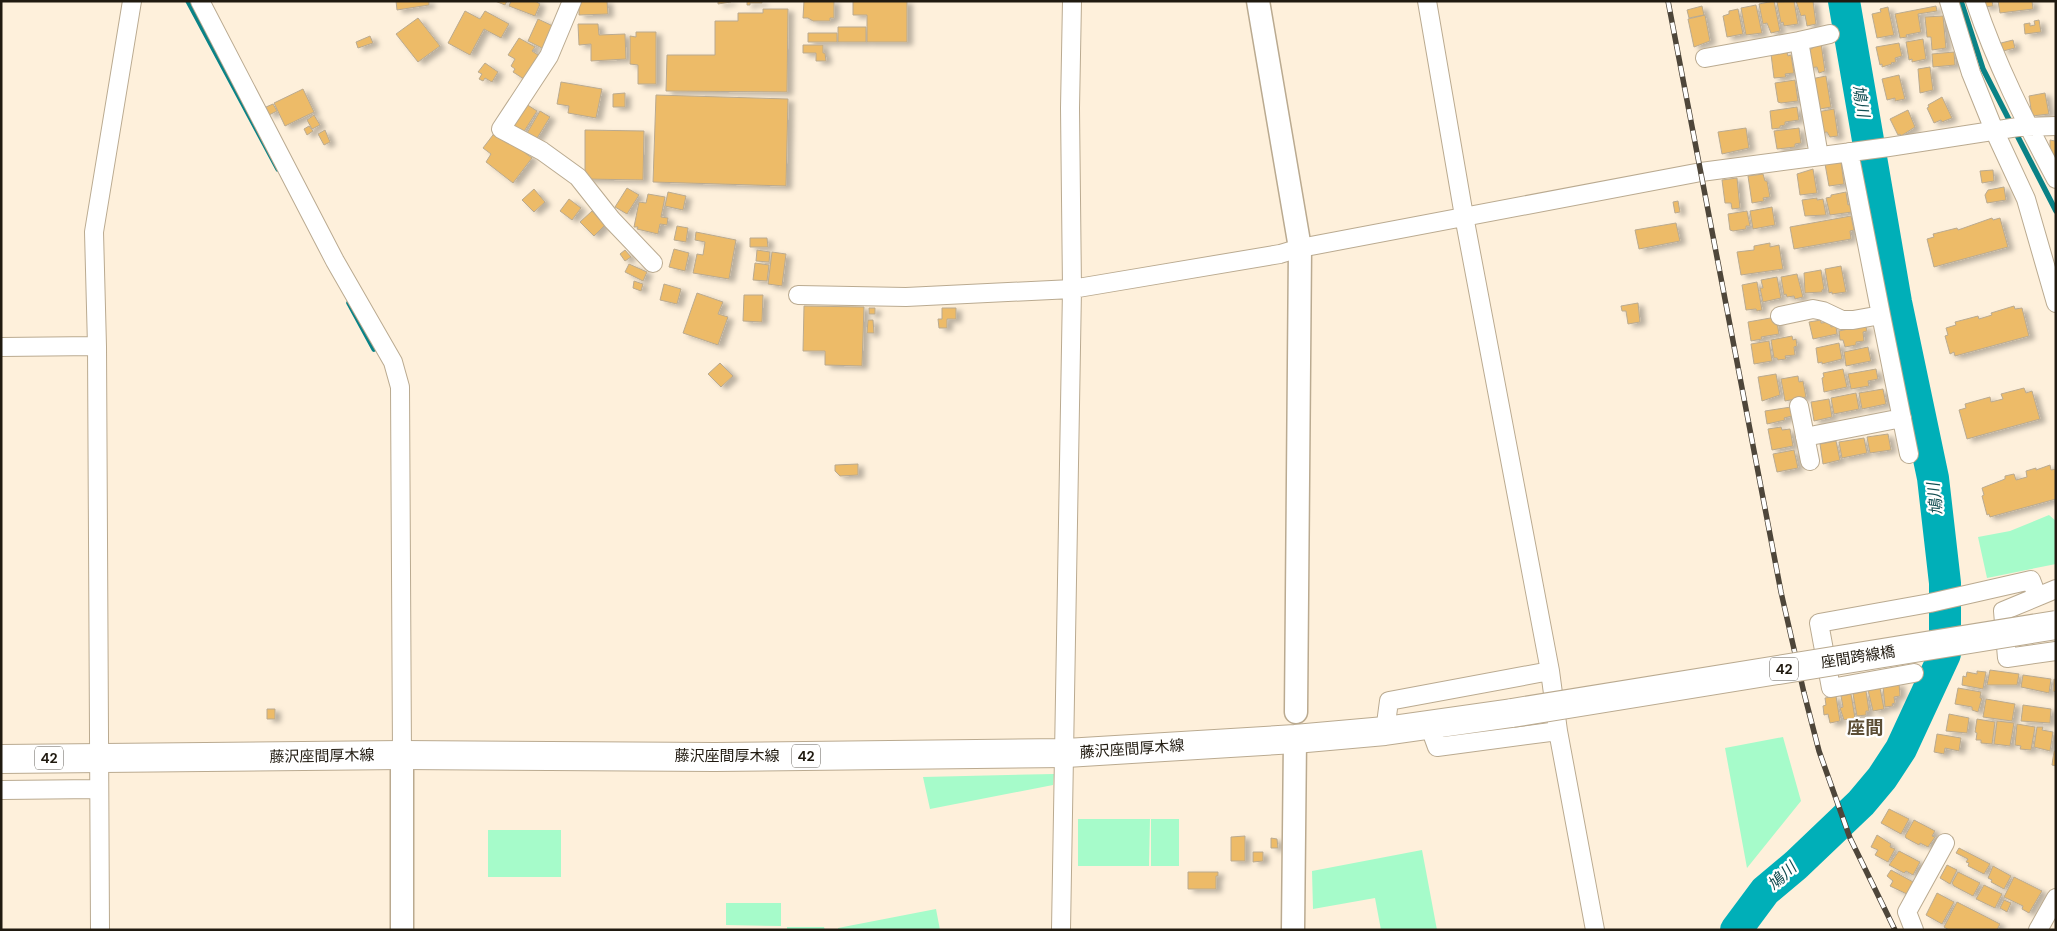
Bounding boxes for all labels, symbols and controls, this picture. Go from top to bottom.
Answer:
water label: 鳩川 [1848,83,1874,121]
water label: 鳩川 [1922,480,1947,516]
street label: 座間跨線橋 [1819,641,1897,673]
road number: 42 [1770,658,1798,681]
district label: 座間 [1847,716,1883,740]
street label: 藤沢座間厚木線 [1079,735,1185,763]
road number: 42 [792,744,820,768]
street label: 藤沢座間厚木線 [269,745,375,767]
road number: 42 [35,746,63,770]
street label: 藤沢座間厚木線 [674,746,780,766]
water label: 鳩川 [1763,856,1802,895]

